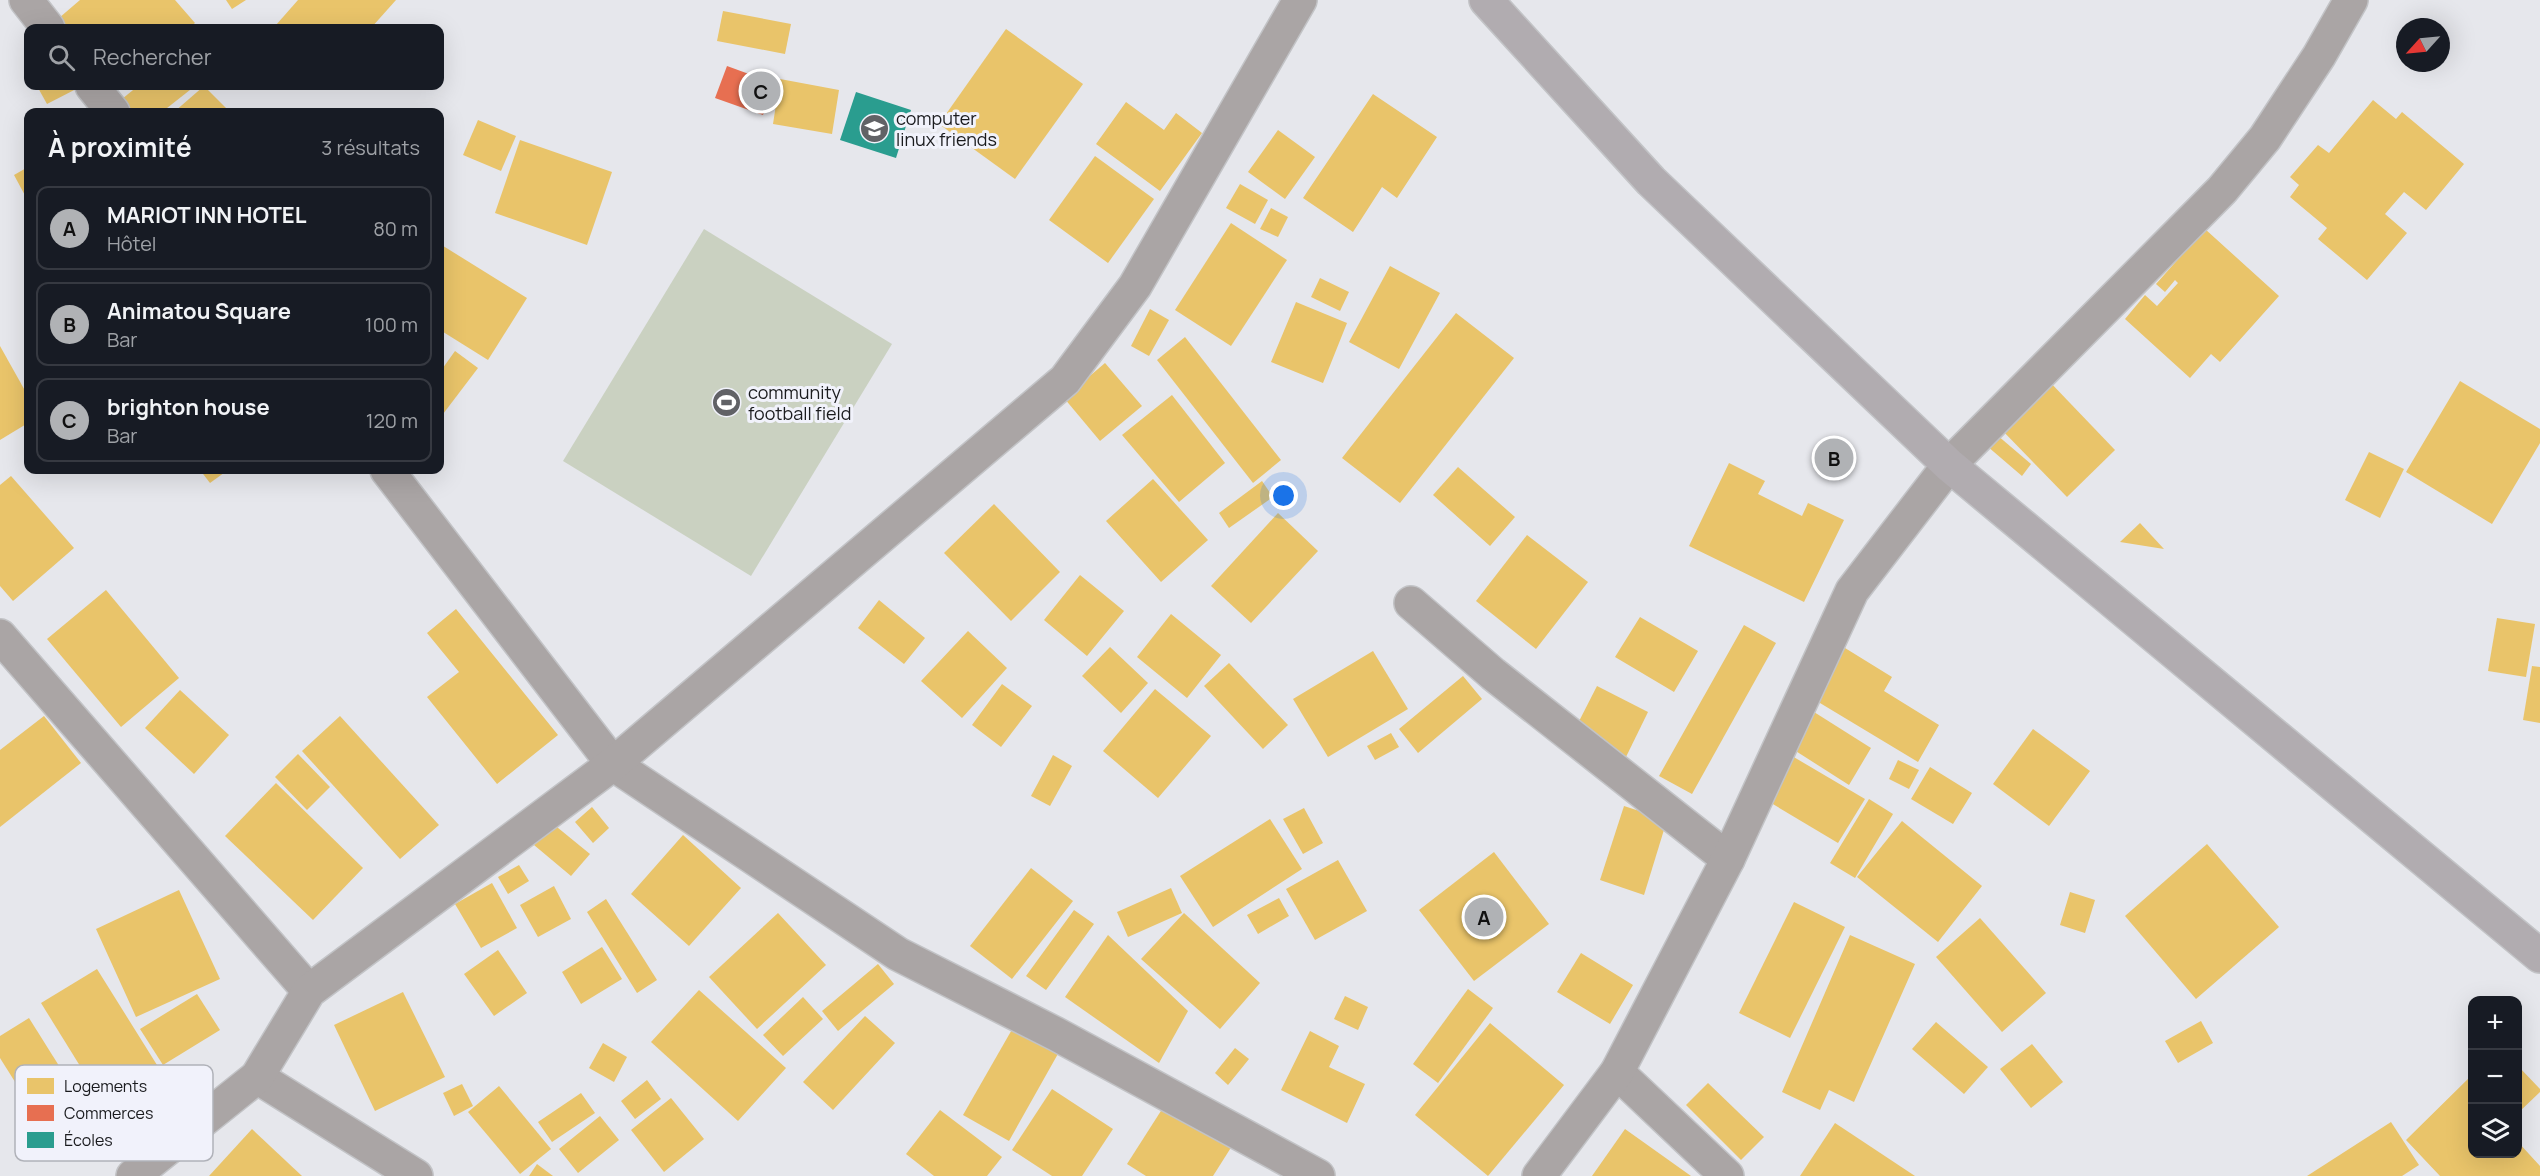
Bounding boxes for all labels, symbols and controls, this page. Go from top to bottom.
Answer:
north arrow [2396,18,2450,72]
search box [24,24,444,90]
icon: search [45,41,78,74]
text: Rechercher [93,42,212,72]
pin: C [742,68,780,113]
place label: computer linux friends [896,106,997,151]
school or university icon: computer linux friends [859,113,891,145]
text: À proximité [48,129,192,165]
text: 3 résultats [321,134,420,161]
text: MARIOT INN HOTEL [107,200,306,230]
text: A [63,215,76,242]
text: 80 m [373,215,418,242]
text: Hôtel [107,230,157,257]
text: Animatou Square [107,296,291,326]
text: B [63,311,76,338]
text: 100 m [365,311,418,338]
text: Bar [107,326,138,353]
place label: community football field [748,380,851,425]
sports icon: community football field [711,387,743,419]
text: brighton house [107,392,270,422]
text: C [62,407,77,434]
text: 120 m [366,407,418,434]
text: Bar [107,422,138,449]
pin: B [1814,436,1854,480]
your location [1269,481,1298,510]
pin: A [1464,894,1504,940]
map controls [2468,996,2522,1158]
button: + [2468,996,2522,1050]
button: − [2468,1050,2522,1104]
legend [15,1065,213,1161]
text: Logements [64,1075,147,1097]
text: Commerces [64,1102,153,1124]
button: layers [2468,1104,2522,1158]
text: Écoles [64,1129,113,1151]

